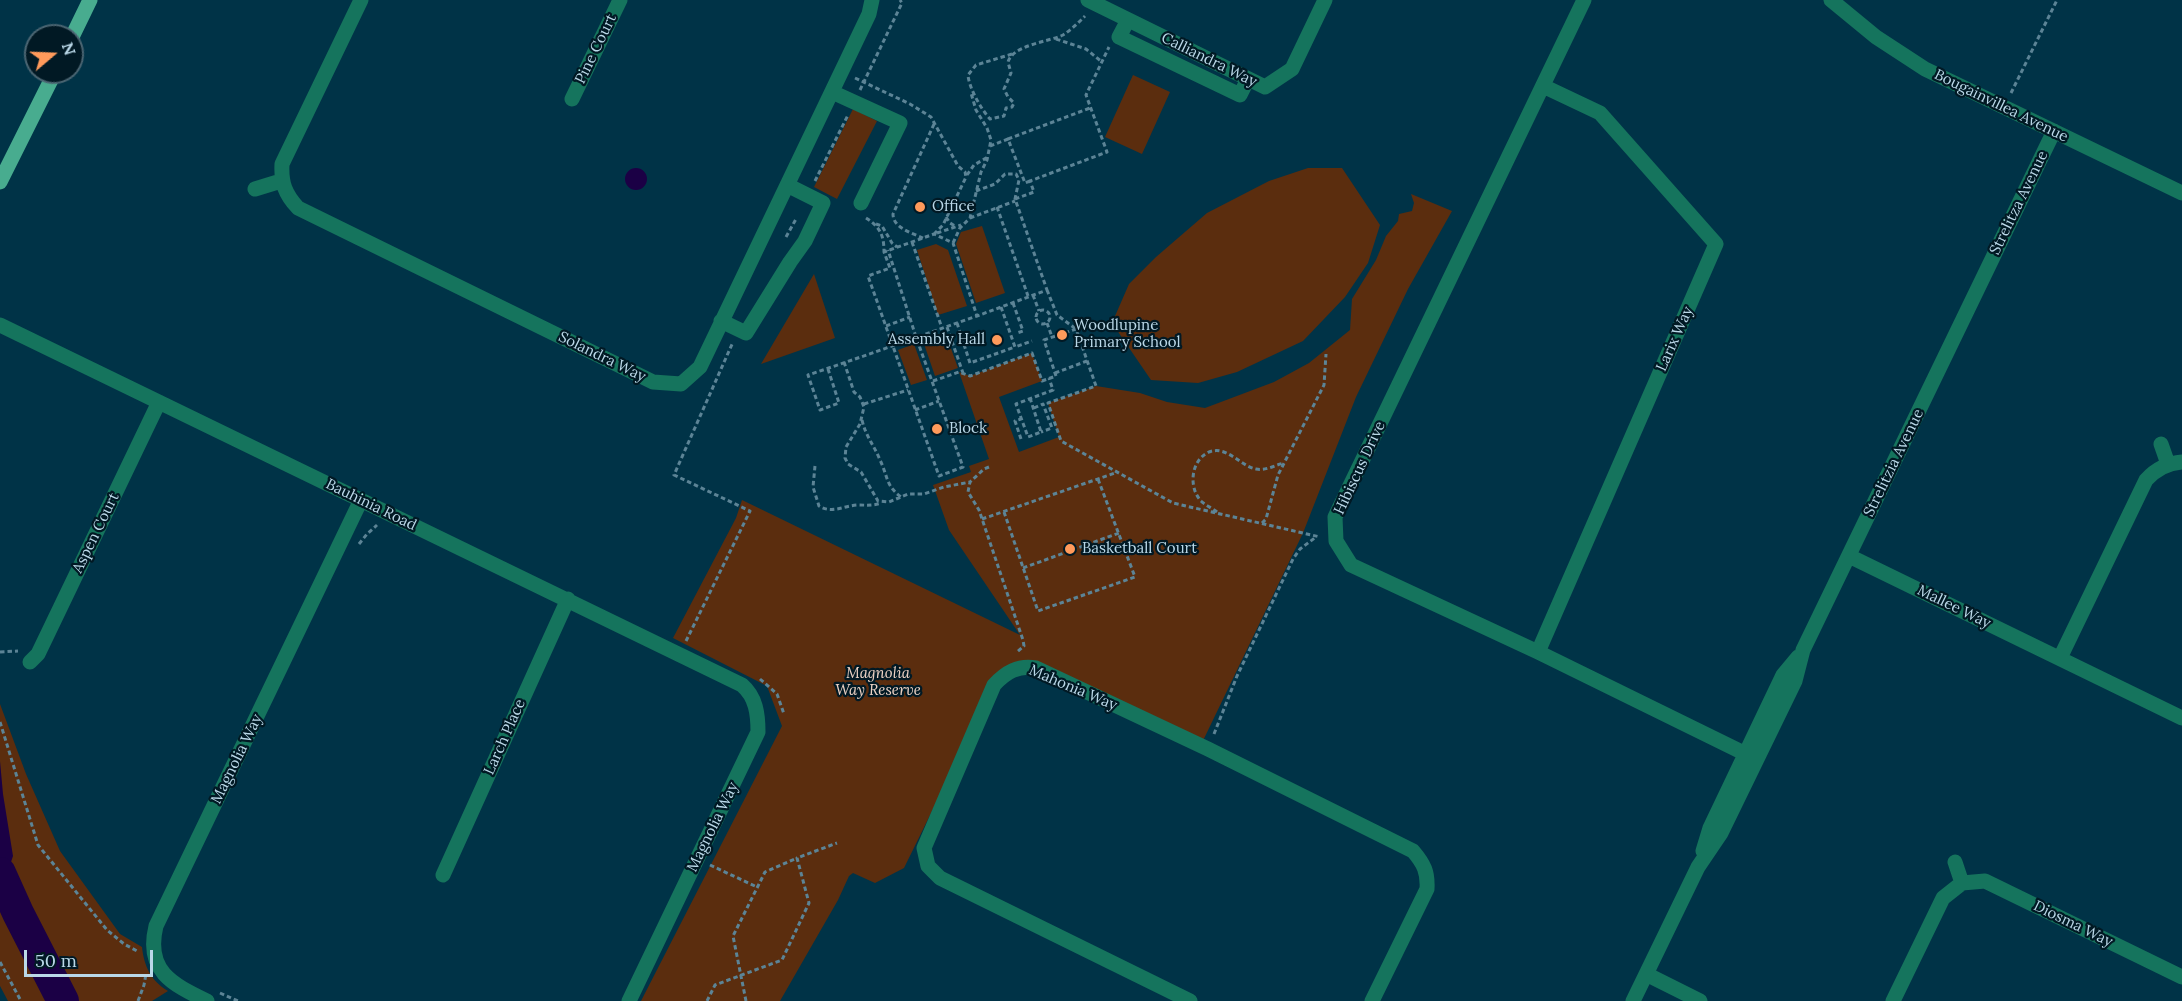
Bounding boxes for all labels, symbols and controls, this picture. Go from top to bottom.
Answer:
street label: Pine Court [571,11,621,87]
north arrow [24,24,84,84]
street label: Calliandra Way [1158,29,1260,91]
text: N [58,40,81,58]
street label: Bougainvillea Avenue [1931,66,2071,146]
street label: Strelitza Avenue [1986,148,2052,258]
place label: Office [932,198,975,216]
marker: Office [913,200,927,214]
street label: Larix Way [1653,304,1697,374]
place label: Woodlupine Primary School [1074,317,1181,352]
street label: Solandra Way [555,328,649,386]
marker: Woodlupine Primary School [1055,328,1069,342]
place label: Assembly Hall [888,331,985,349]
marker: Assembly Hall [990,333,1004,347]
street label: Strelitzia Avenue [1860,406,1928,520]
street label: Hibiscus Drive [1330,418,1390,518]
place label: Block [949,420,987,438]
marker: Block [930,422,944,436]
street label: Bauhinia Road [323,475,419,535]
street label: Aspen Court [69,490,123,576]
place label: Basketball Court [1082,540,1197,558]
marker: Basketball Court [1063,542,1077,556]
street label: Mallee Way [1914,581,1994,633]
street label: Mahonia Way [1026,661,1120,715]
park label: Magnolia Way Reserve [835,665,921,700]
street label: Larch Place [480,696,530,778]
street label: Magnolia Way [208,711,266,807]
street label: Magnolia Way [684,779,742,875]
street label: Diosma Way [2030,897,2116,951]
scale bar [27,938,156,976]
text: 50 m [35,949,77,972]

